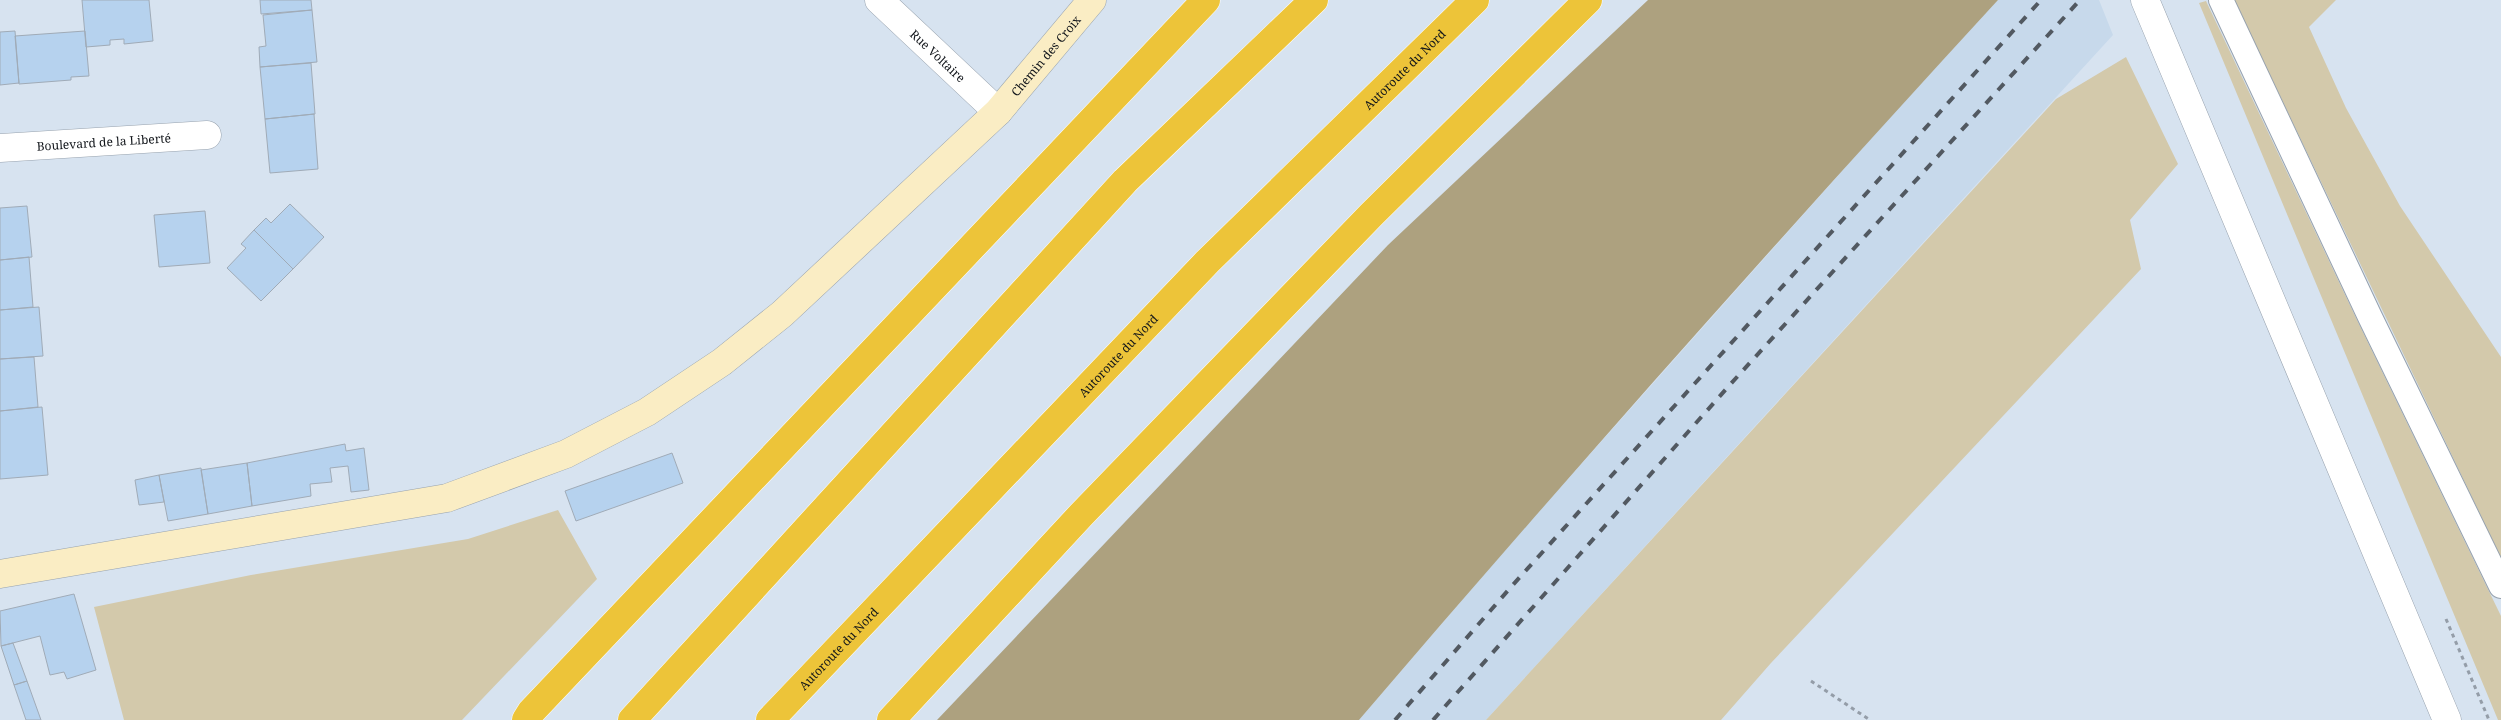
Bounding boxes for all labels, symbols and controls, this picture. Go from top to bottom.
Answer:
street label: Chemin des Croix [1007,11,1084,99]
street label: Rue Voltaire [907,25,969,86]
street label: Autoroute du Nord [1360,25,1449,113]
street label: Boulevard de la Liberté [36,129,171,154]
street label: Autoroute du Nord [1074,310,1162,400]
street label: Autoroute du Nord [795,603,882,693]

